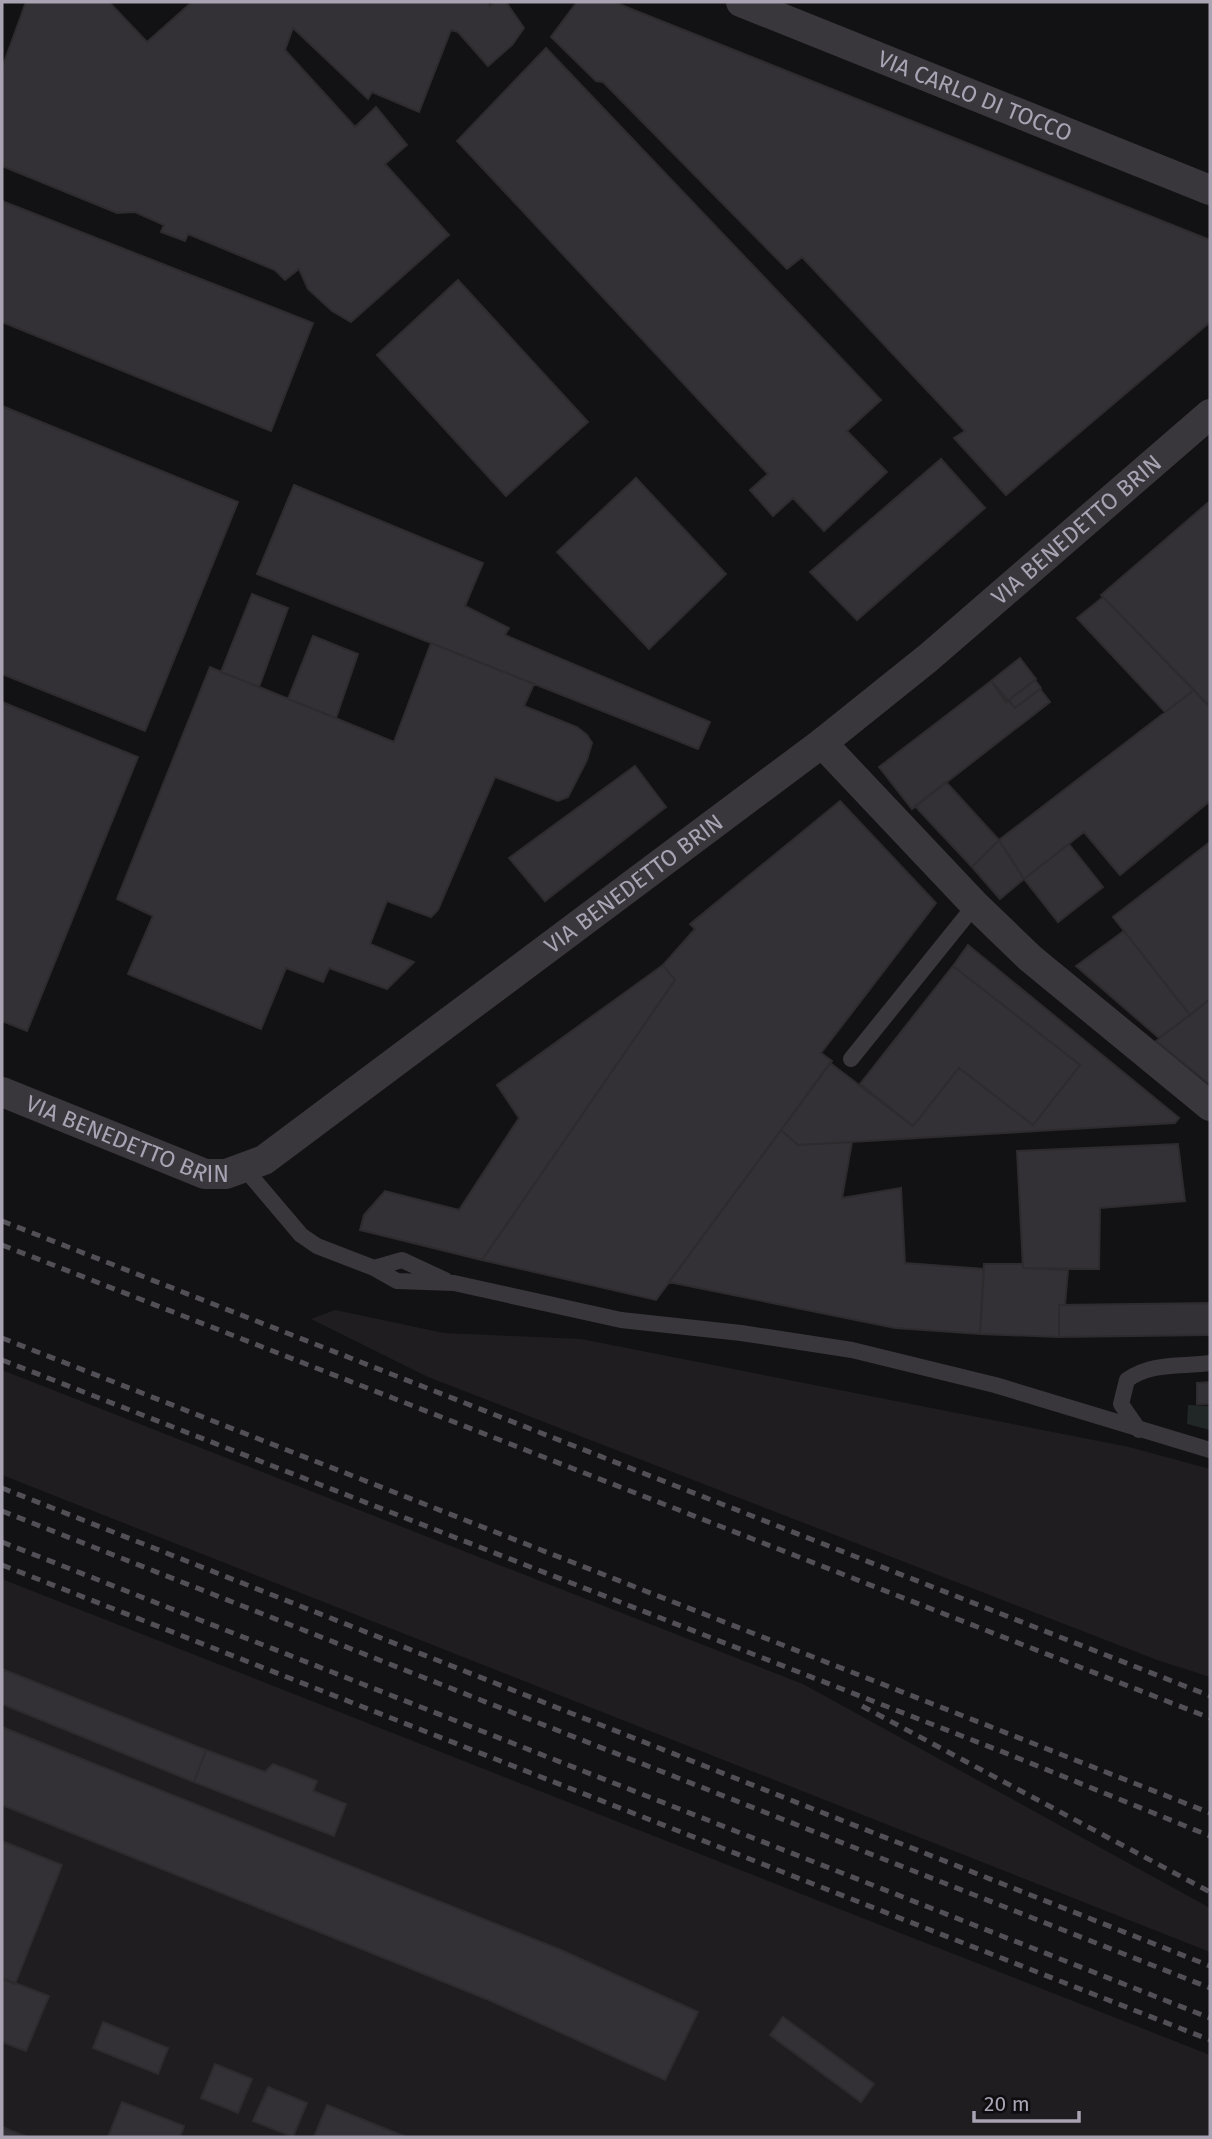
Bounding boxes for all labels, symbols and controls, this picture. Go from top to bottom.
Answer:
street label: VIA CARLO DI TOCCO [874,44,1076,147]
street label: VIA BENEDETTO BRIN [986,449,1167,611]
street label: VIA BENEDETTO BRIN [539,808,729,960]
street label: VIA BENEDETTO BRIN [22,1089,229,1188]
scale bar [974,2080,1079,2124]
text: 20 m [984,2091,1030,2117]

